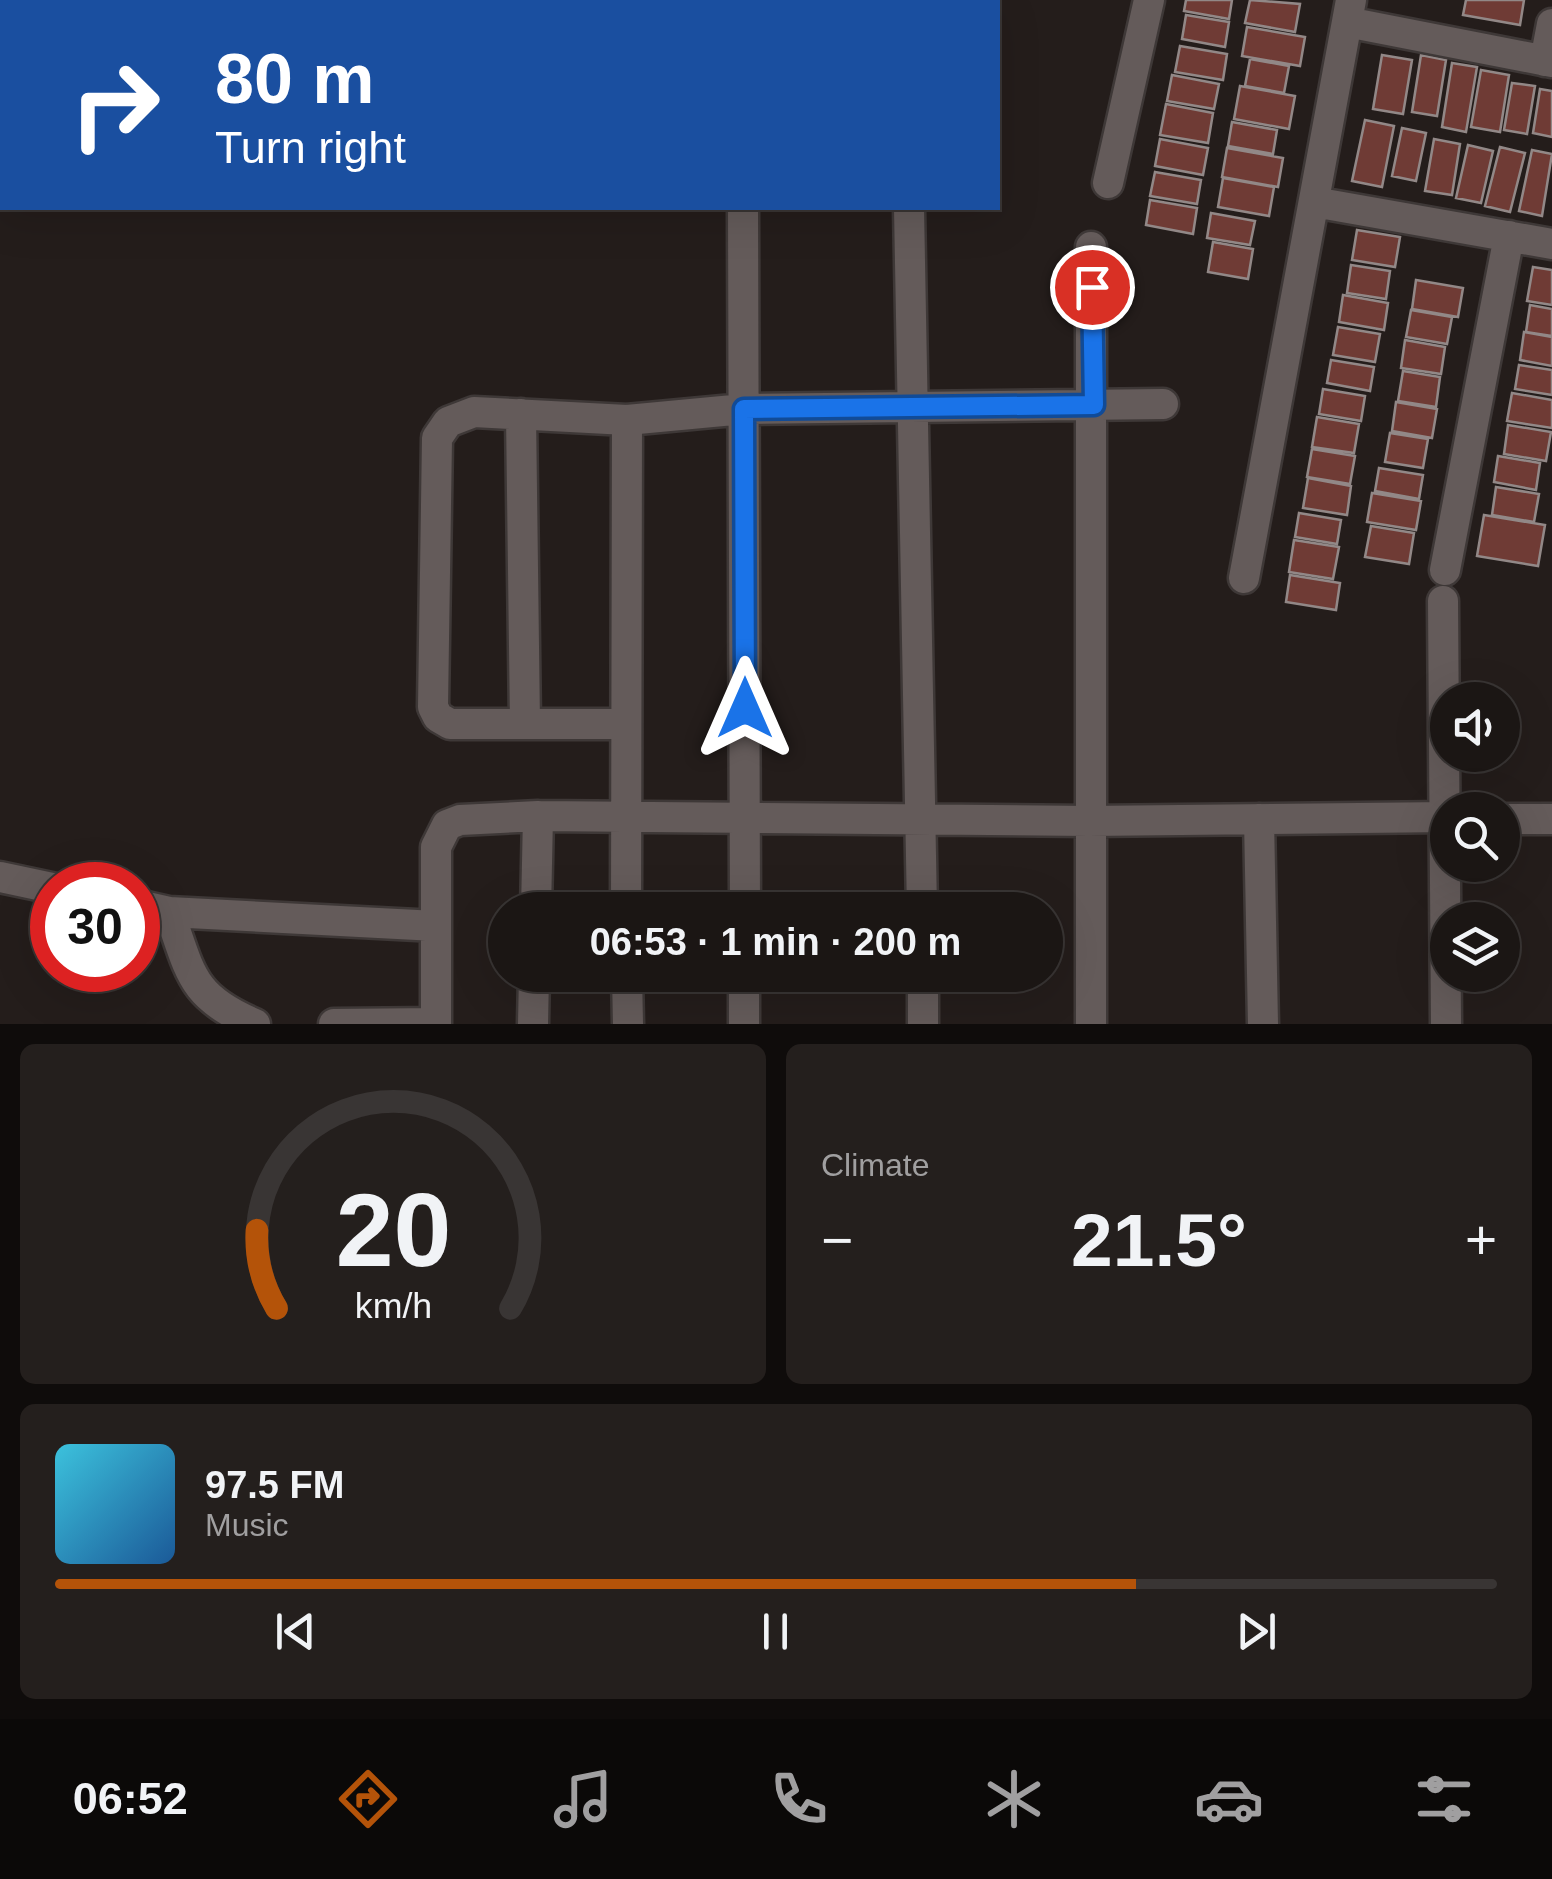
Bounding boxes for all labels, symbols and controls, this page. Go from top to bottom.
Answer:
icon: right [50,40,180,170]
text: 80 m [215,40,375,118]
text: Turn right [215,122,406,173]
pin [1050,245,1135,330]
icon: arrive [1065,260,1120,315]
position arrow [693,656,797,760]
map controls [1430,682,1520,992]
button: sound [1430,682,1520,772]
button: search [1430,792,1520,882]
speed limit sign: 30 [30,862,160,992]
button: layers [1430,902,1520,992]
text: 06:53 · 1 min · 200 m [590,921,961,963]
text: Climate [821,1147,929,1183]
text: 20 [335,1172,451,1288]
text: 21.5° [1071,1198,1247,1282]
text: − [821,1209,853,1271]
text: + [1465,1209,1497,1271]
text: km/h [354,1286,432,1326]
text: 97.5 FM [205,1464,344,1506]
text: Music [205,1507,289,1543]
icon: previous [268,1604,323,1659]
icon: pause [748,1604,803,1659]
icon: next [1229,1604,1284,1659]
icon: directions [333,1764,403,1834]
icon: music [548,1764,618,1834]
icon: phone [764,1764,834,1834]
icon: climate [979,1764,1049,1834]
icon: car [1194,1764,1264,1834]
icon: filters [1409,1764,1479,1834]
text: 06:52 [73,1773,188,1824]

